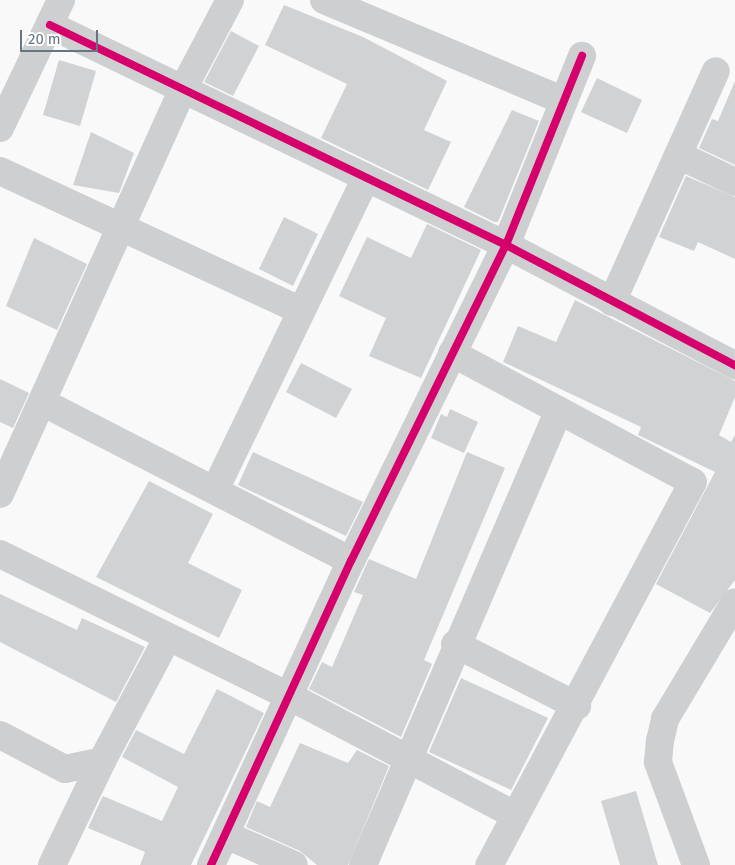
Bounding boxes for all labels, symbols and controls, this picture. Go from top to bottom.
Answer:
scale bar [22,20,100,52]
text: 20 m [28,30,61,48]

